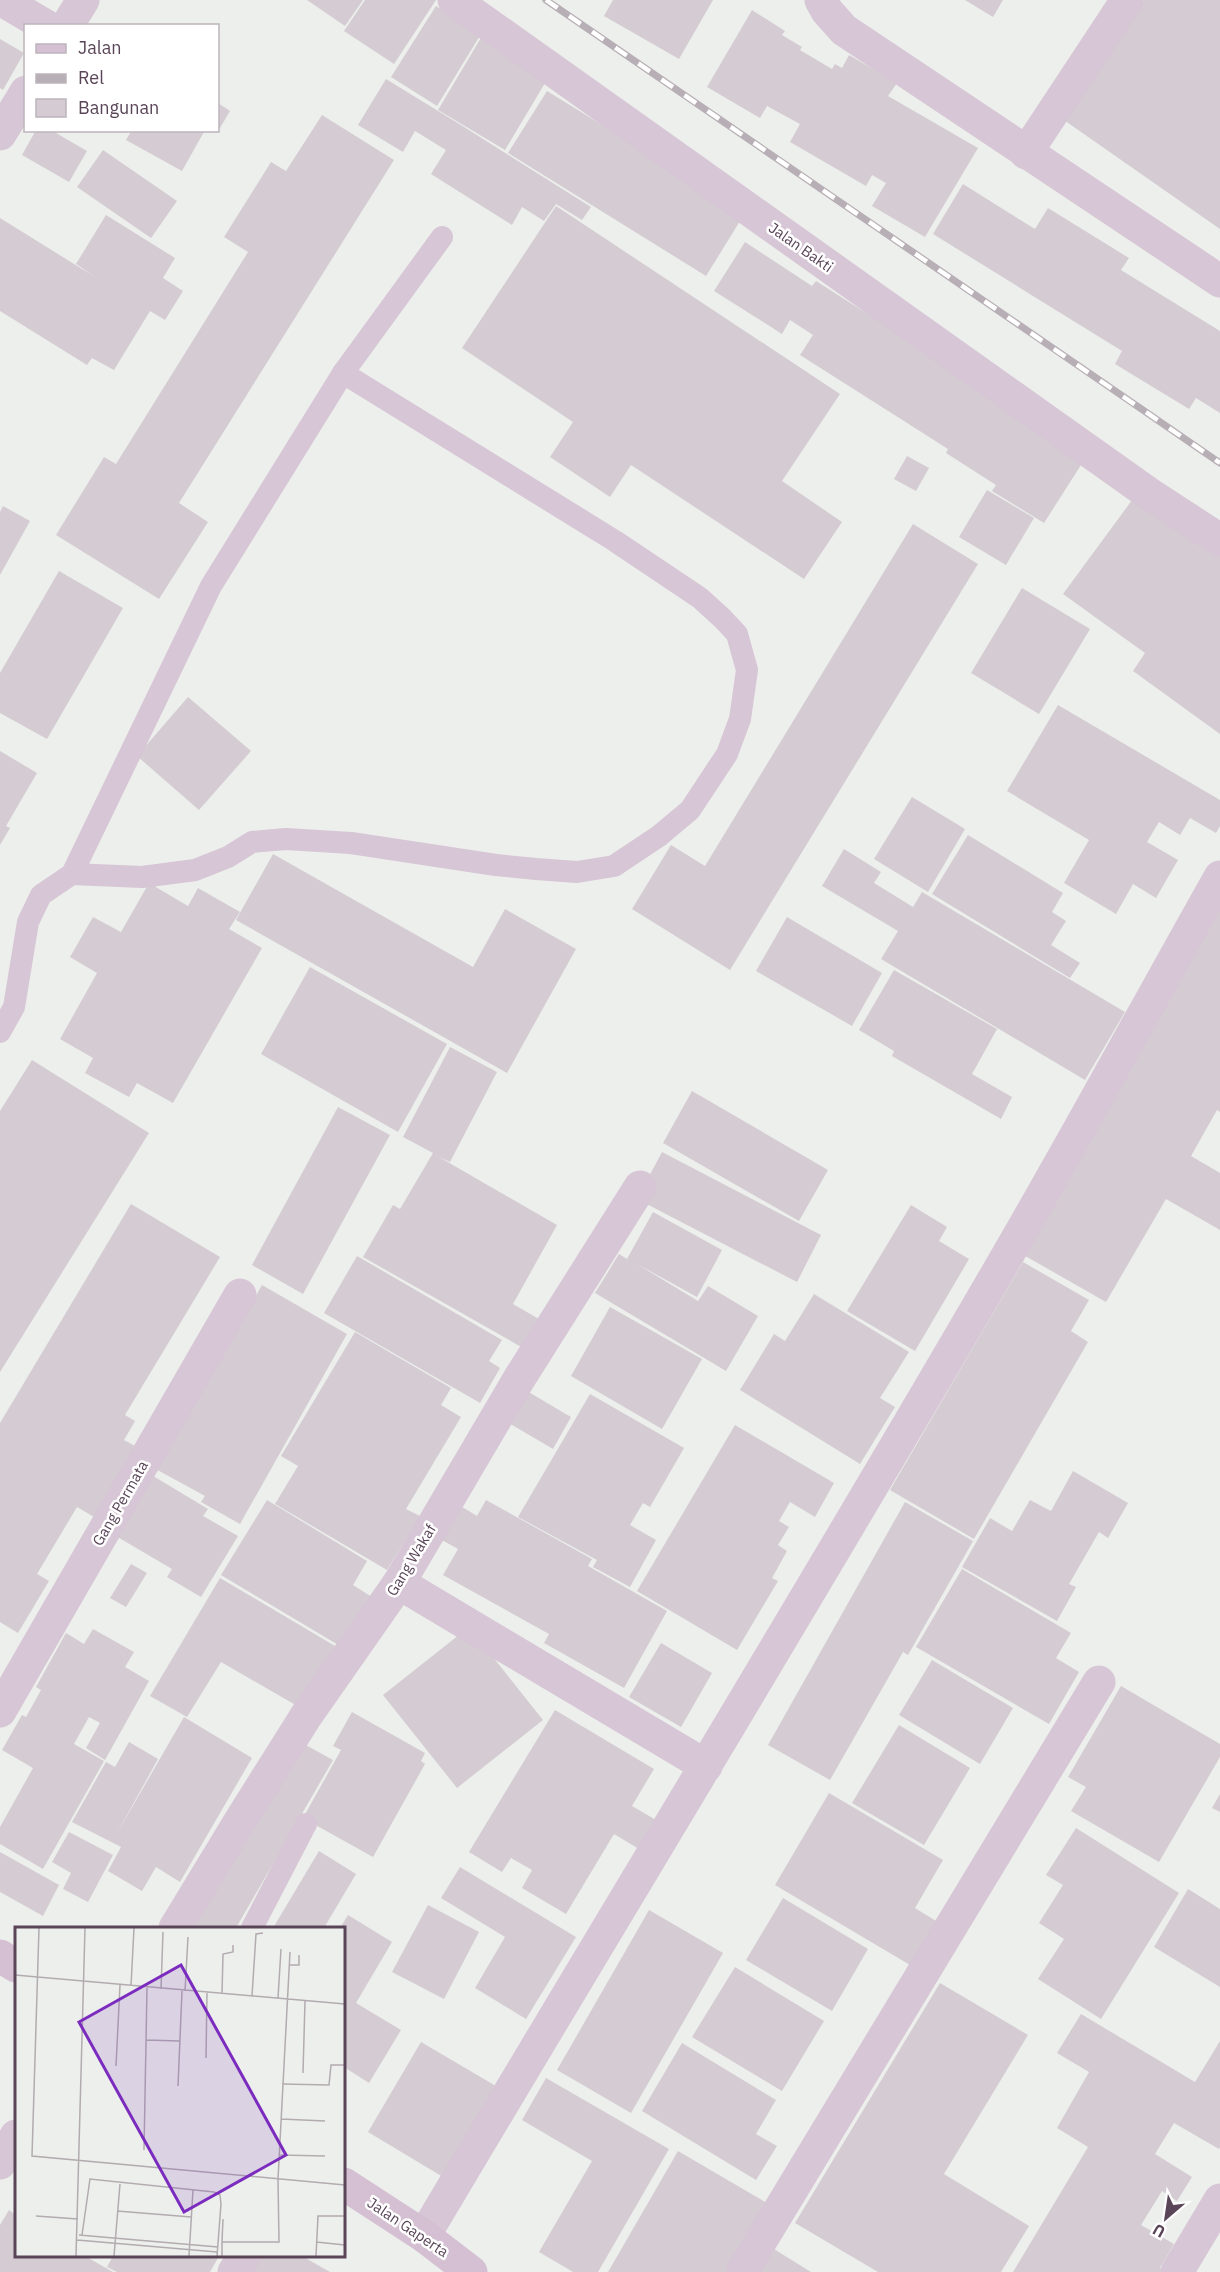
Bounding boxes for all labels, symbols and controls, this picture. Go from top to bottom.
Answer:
legend [24,24,219,132]
text: Jalan [78,36,122,59]
text: Rel [78,66,104,89]
text: Bangunan [78,96,159,119]
street label: Jalan Bakti [765,218,837,276]
street label: Gang Permata [88,1457,152,1549]
street label: Gang Wakaf [382,1521,440,1599]
inset map [15,1927,345,2257]
north arrow [1136,2188,1196,2248]
street label: Jalan Gaperta [364,2193,452,2261]
text: U [1149,2220,1168,2243]

